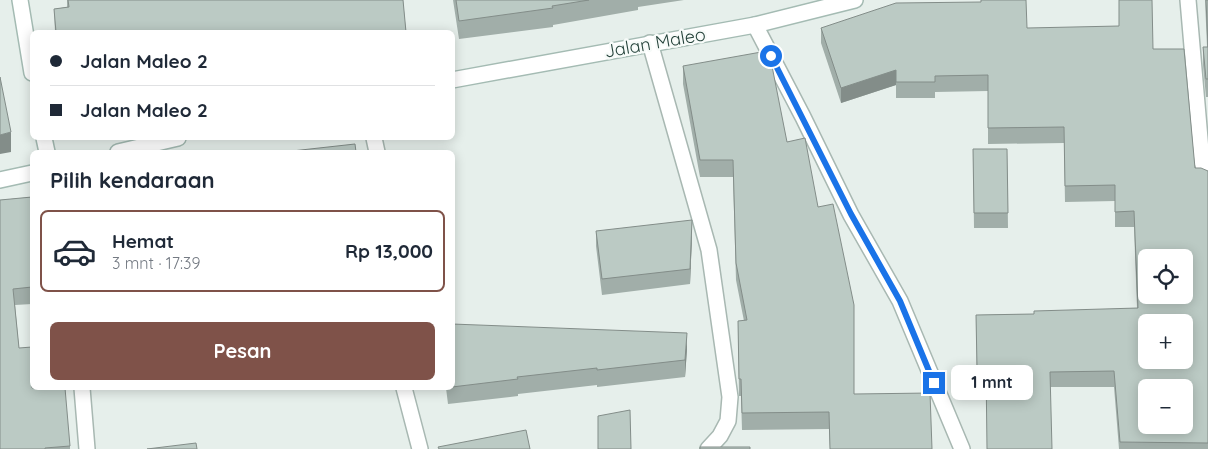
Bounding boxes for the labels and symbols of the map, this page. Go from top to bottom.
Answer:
street label: Jalan Maleo [603,22,707,63]
route start [760,45,782,67]
callout: 1 mnt [952,366,1034,400]
route end [923,372,945,394]

